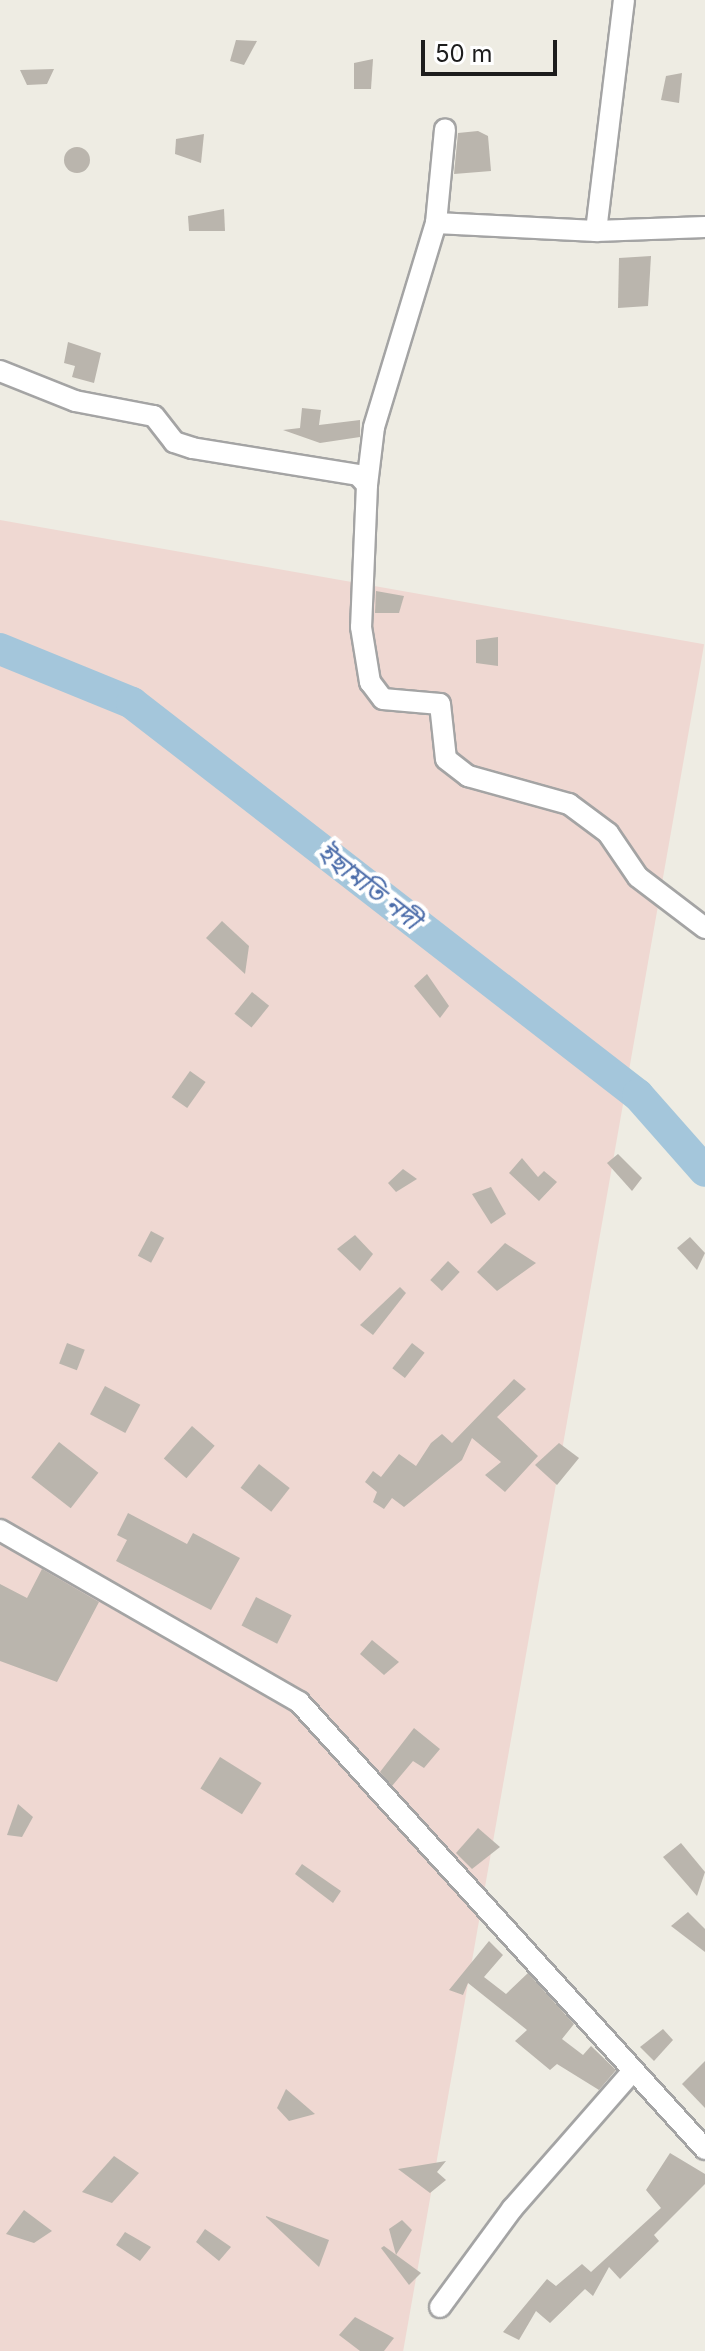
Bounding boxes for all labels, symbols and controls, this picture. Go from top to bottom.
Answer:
scale bar [425,24,561,74]
text: 50 m [435,39,493,68]
water label: ইছামতি নদী [311,836,427,936]

